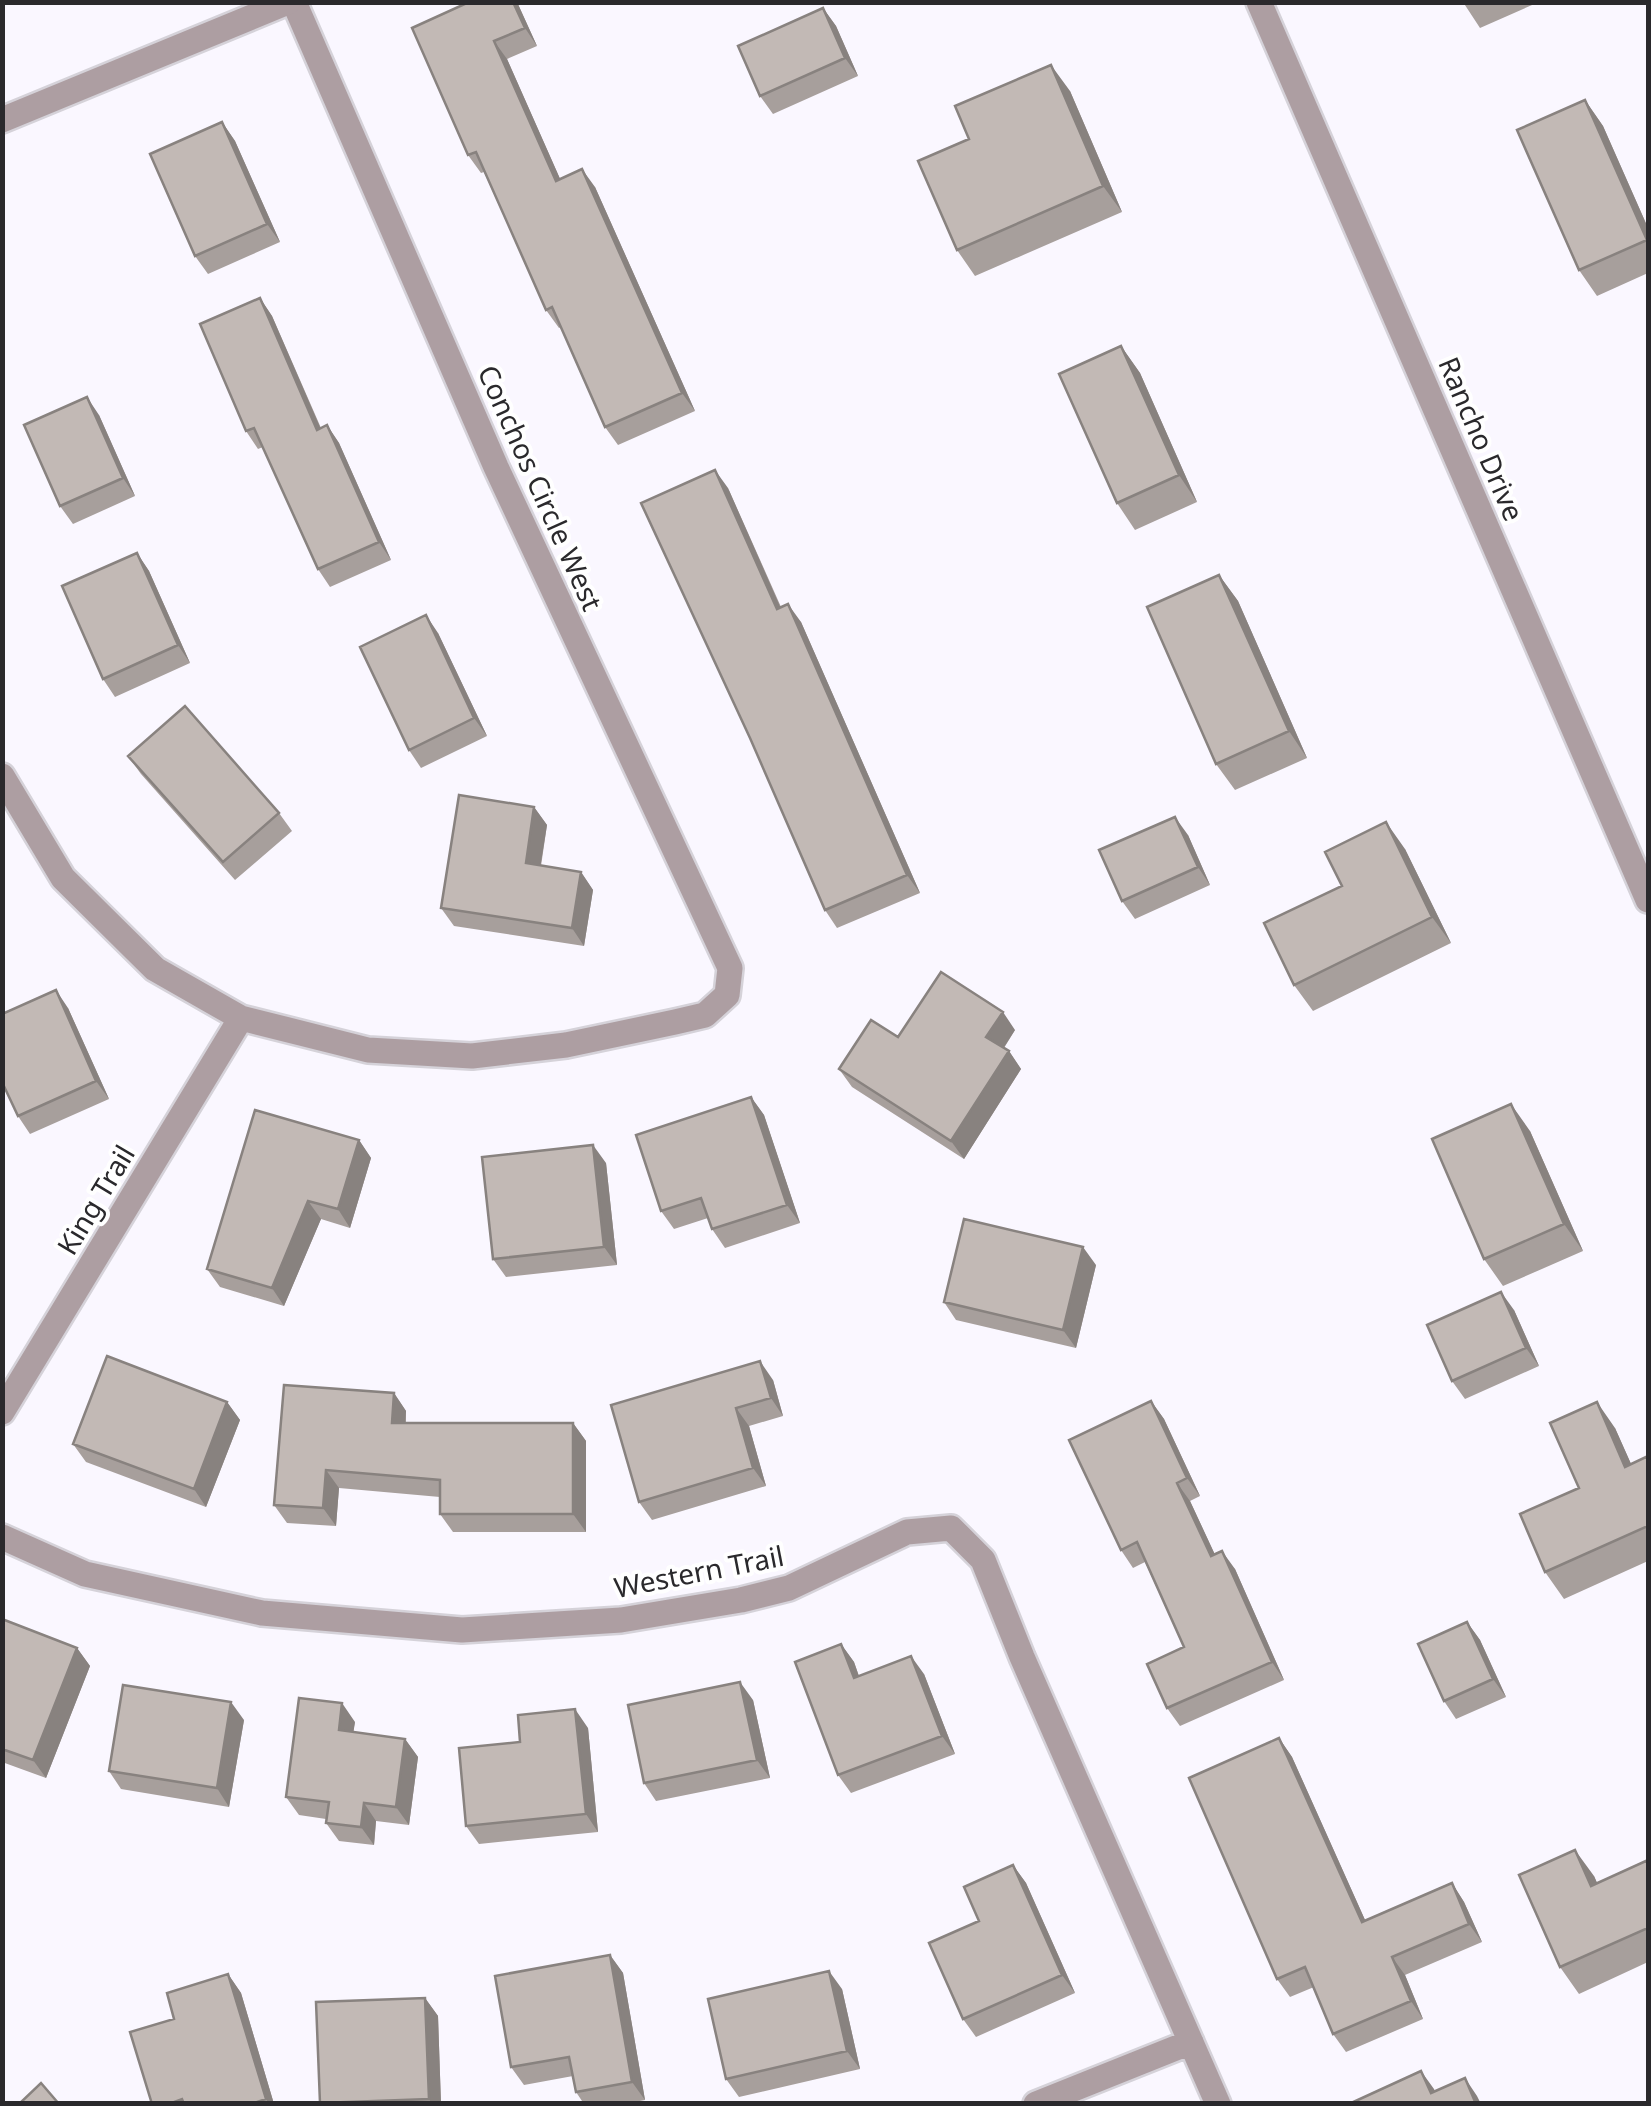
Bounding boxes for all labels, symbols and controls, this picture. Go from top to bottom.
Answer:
street label: Rancho Drive [1430,351,1534,526]
street label: Conchos Circle West [470,359,612,616]
street label: King Trail [48,1138,143,1261]
street label: Western Trail [611,1536,787,1606]

